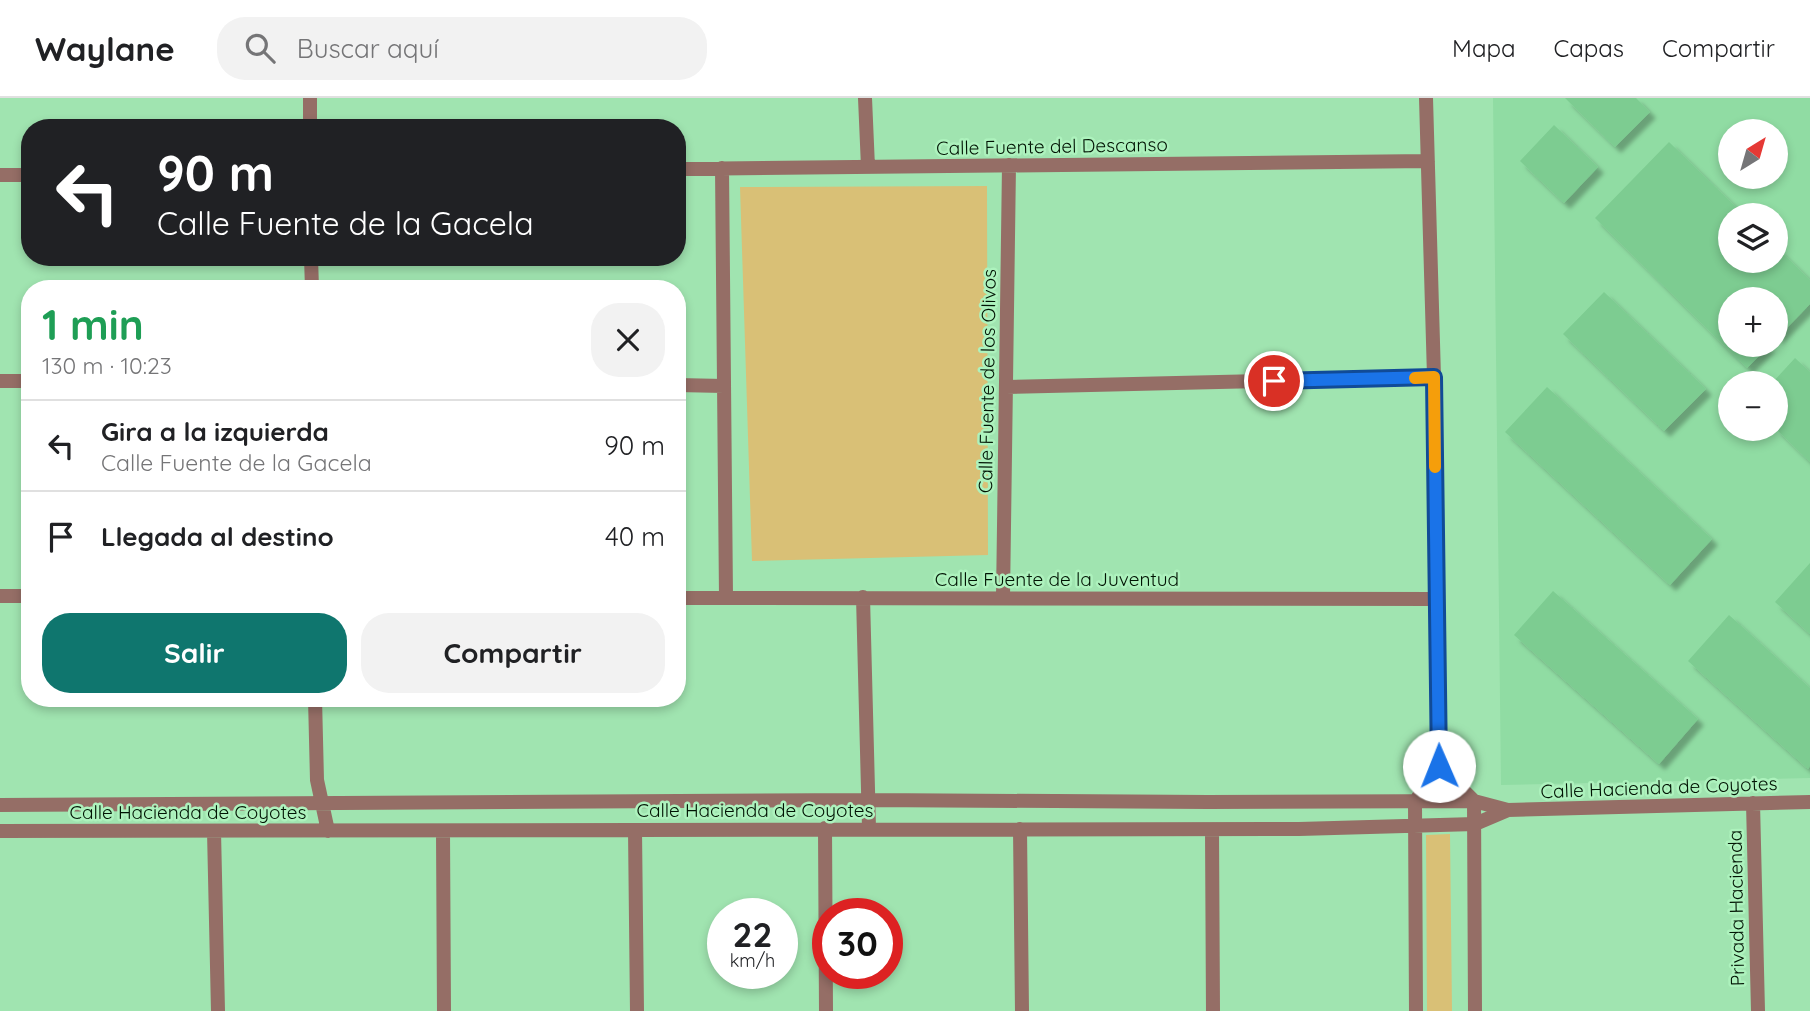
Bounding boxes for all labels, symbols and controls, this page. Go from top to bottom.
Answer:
search box [217,17,707,80]
text: Waylane [35,28,175,69]
icon: search [241,29,279,67]
text: Buscar aquí [297,32,439,65]
text: Mapa [1452,33,1516,63]
text: Capas [1554,33,1624,63]
text: Compartir [1662,33,1775,63]
north arrow [1718,119,1788,189]
map controls [1718,119,1788,441]
street label: Calle Fuente del Descanso [936,132,1168,160]
text: 90 m [157,142,274,203]
icon: left [42,147,133,238]
text: Calle Fuente de la Gacela [157,203,534,243]
button: layers [1718,203,1788,273]
street label: Calle Fuente de los Olivos [973,269,1001,493]
button: + [1718,287,1788,357]
text: 1 min [42,298,144,351]
button: close [591,303,665,377]
text: 130 m · 10:23 [42,351,172,380]
pin [1244,351,1304,411]
icon: arrive [1255,362,1293,400]
button: − [1718,371,1788,441]
text: Gira a la izquierda [101,415,329,448]
icon: left [42,427,80,465]
text: 90 m [604,429,665,462]
text: Calle Fuente de la Gacela [101,448,372,477]
icon: arrive [42,518,80,556]
text: Llegada al destino [101,520,334,553]
text: 40 m [605,520,665,553]
street label: Calle Fuente de la Juventud [935,567,1179,591]
button: Salir [42,613,347,693]
button: Compartir [361,613,665,693]
position arrow [1402,729,1476,803]
street label: Calle Hacienda de Coyotes [1540,771,1778,803]
street label: Calle Hacienda de Coyotes [637,798,874,822]
street label: Calle Hacienda de Coyotes [70,800,307,824]
street label: Privada Hacienda [1723,830,1749,986]
speed limit sign: 30 [812,898,903,989]
text: 22 [733,912,772,956]
text: km/h [730,949,775,972]

